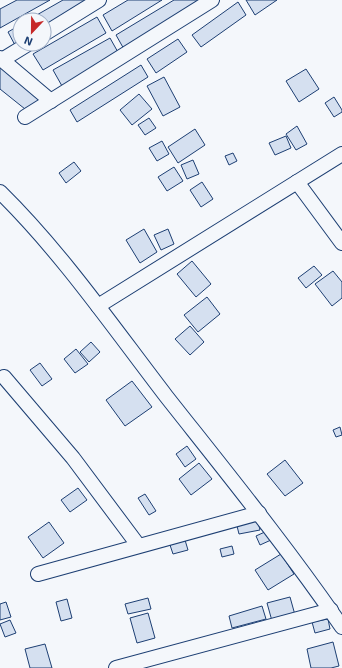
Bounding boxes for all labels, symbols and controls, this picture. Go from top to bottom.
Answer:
north arrow [12,12,52,52]
text: N [22,34,34,49]

